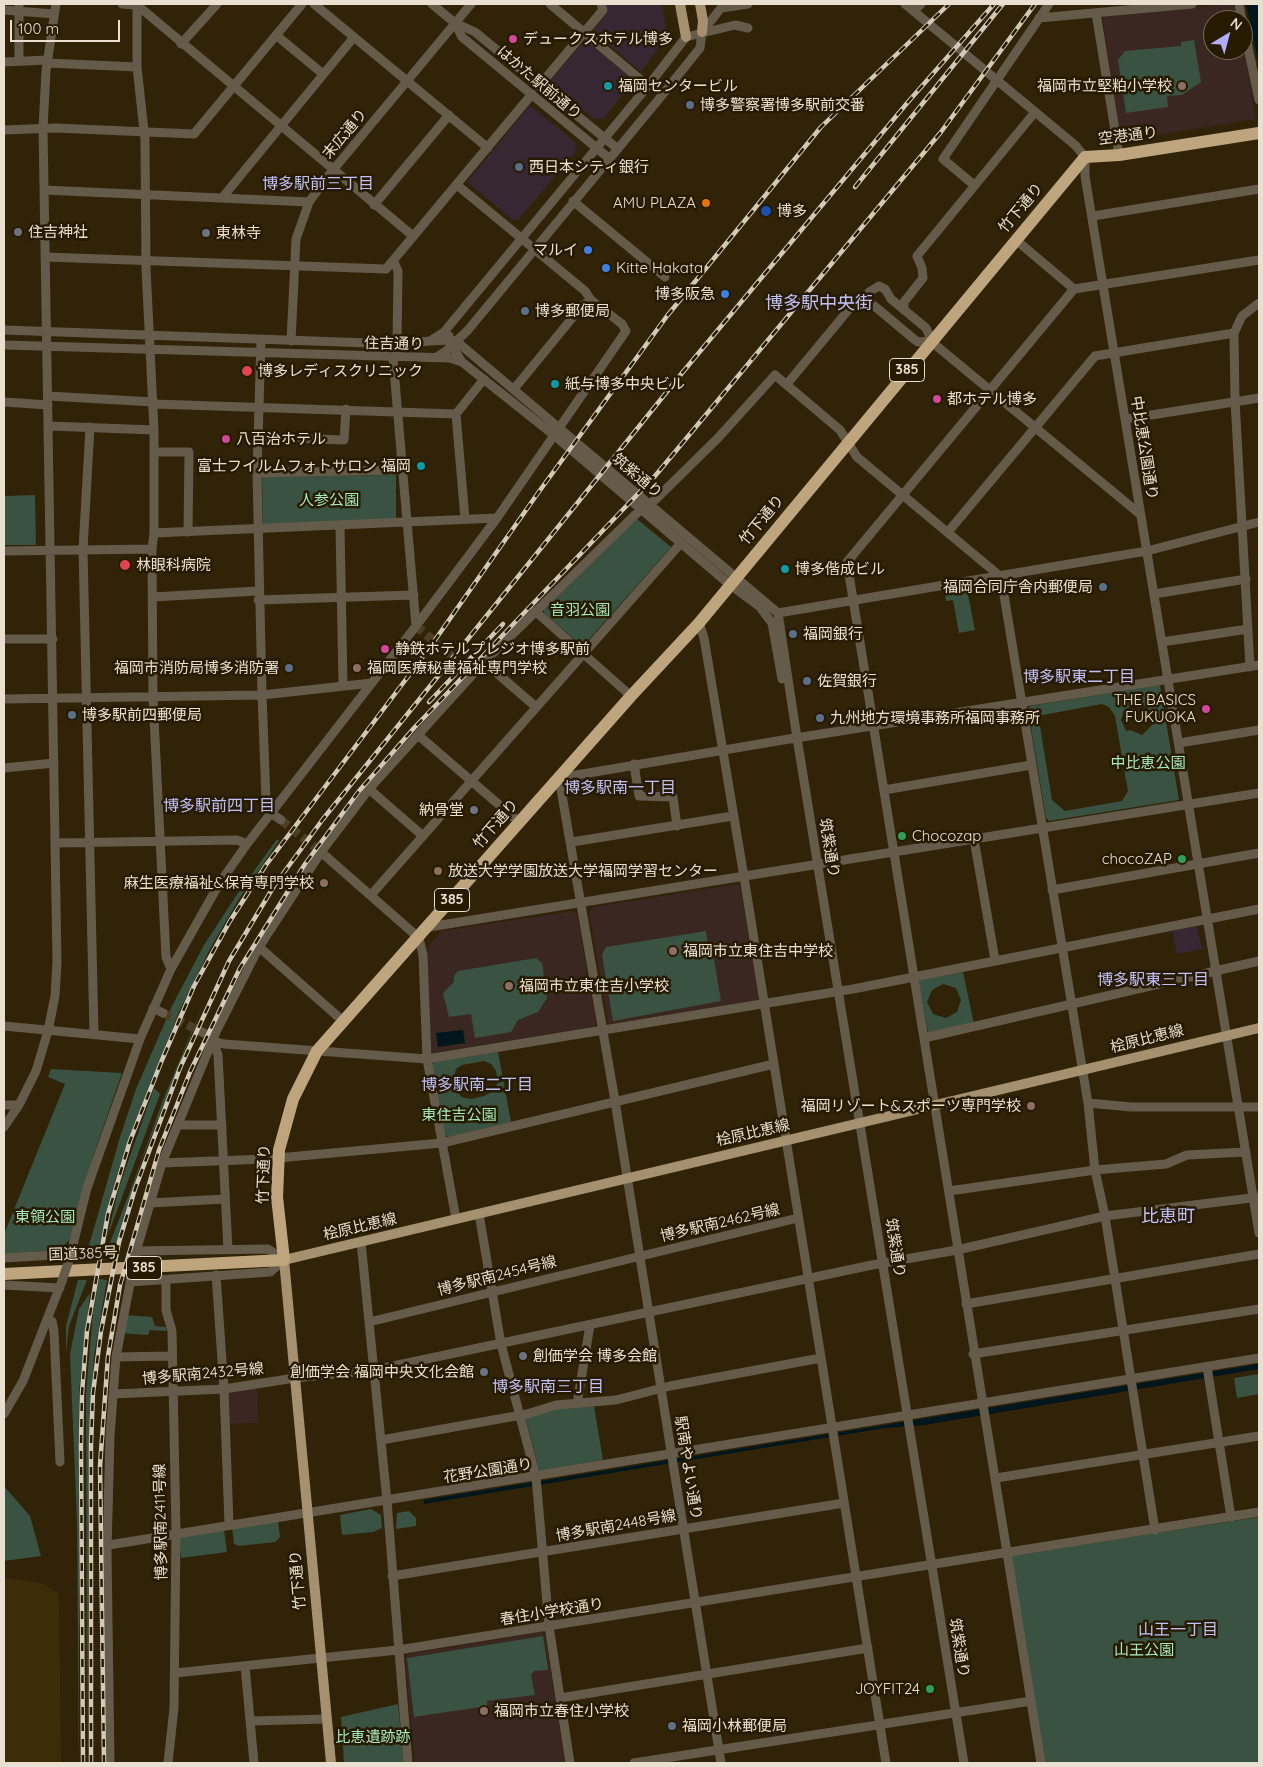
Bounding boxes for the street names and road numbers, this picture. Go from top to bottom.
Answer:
street label: はかた駅前通り [493,42,585,124]
street label: 末広通り [319,105,371,163]
street label: 空港通り [1097,123,1159,149]
street label: 竹下通り [995,179,1047,237]
street label: 住吉通り [364,334,424,354]
road number: 385 [890,358,924,382]
street label: 中比恵公園通り [1127,395,1161,501]
street label: 筑紫通り [608,450,666,502]
street label: 竹下通り [736,491,788,549]
street label: 竹下通り [470,795,522,853]
street label: 筑紫通り [815,817,843,879]
road number: 385 [434,888,470,912]
street label: 桧原比恵線 [1108,1021,1186,1057]
street label: 桧原比恵線 [714,1116,792,1150]
street label: 竹下通り [254,1144,274,1204]
street label: 博多駅南2462号線 [658,1200,782,1246]
street label: 桧原比恵線 [321,1210,399,1244]
street label: 筑紫通り [881,1217,909,1279]
street label: 国道385号 [48,1244,118,1264]
street label: 博多駅南2454号線 [436,1252,558,1300]
road number: 385 [126,1256,162,1280]
street label: 博多駅南2432号線 [141,1360,265,1388]
street label: 駅南やよい通り [671,1415,705,1521]
street label: 花野公園通り [442,1455,534,1487]
street label: 博多駅南2411号線 [151,1463,171,1581]
street label: 博多駅南2448号線 [554,1507,678,1545]
street label: 竹下通り [286,1549,310,1611]
street label: 春住小学校通り [499,1595,605,1629]
street label: 筑紫通り [945,1617,973,1679]

